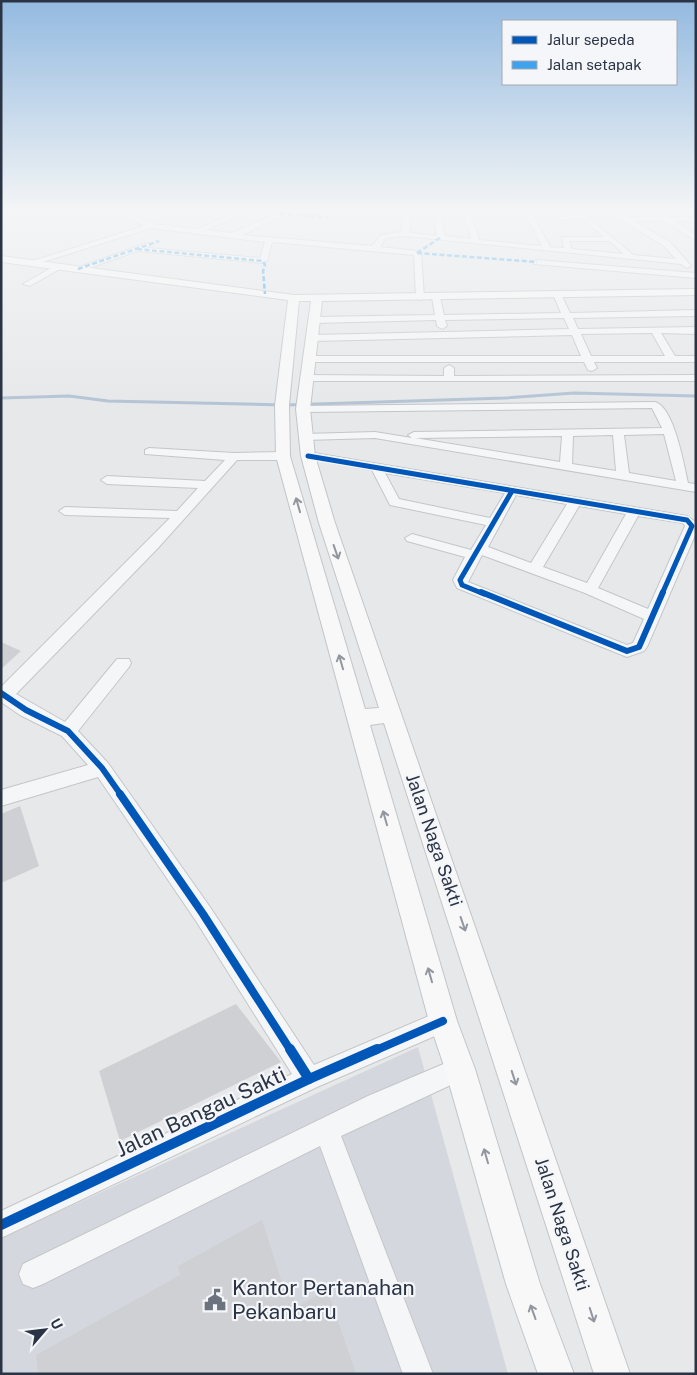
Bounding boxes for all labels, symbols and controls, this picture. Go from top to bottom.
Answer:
legend [502,20,677,85]
text: Jalur sepeda [547,31,635,48]
text: Jalan setapak [547,56,642,73]
one-way arrow [292,498,302,514]
one-way arrow [332,543,341,559]
one-way arrow [336,654,345,670]
street label: Jalan Naga Sakti [402,771,467,909]
one-way arrow [380,811,390,827]
one-way arrow [458,915,468,931]
one-way arrow [425,967,434,983]
street label: Jalan Bangau Sakti [112,1061,290,1162]
one-way arrow [510,1069,519,1085]
one-way arrow [480,1149,490,1165]
street label: Jalan Naga Sakti [531,1154,594,1293]
place label: Kantor Pertanahan Pekanbaru [232,1275,415,1324]
public building icon: Kantor Pertanahan Pekanbaru [202,1287,228,1313]
one-way arrow [528,1304,537,1320]
north arrow [20,1305,70,1355]
one-way arrow [588,1307,597,1322]
text: U [47,1316,66,1332]

